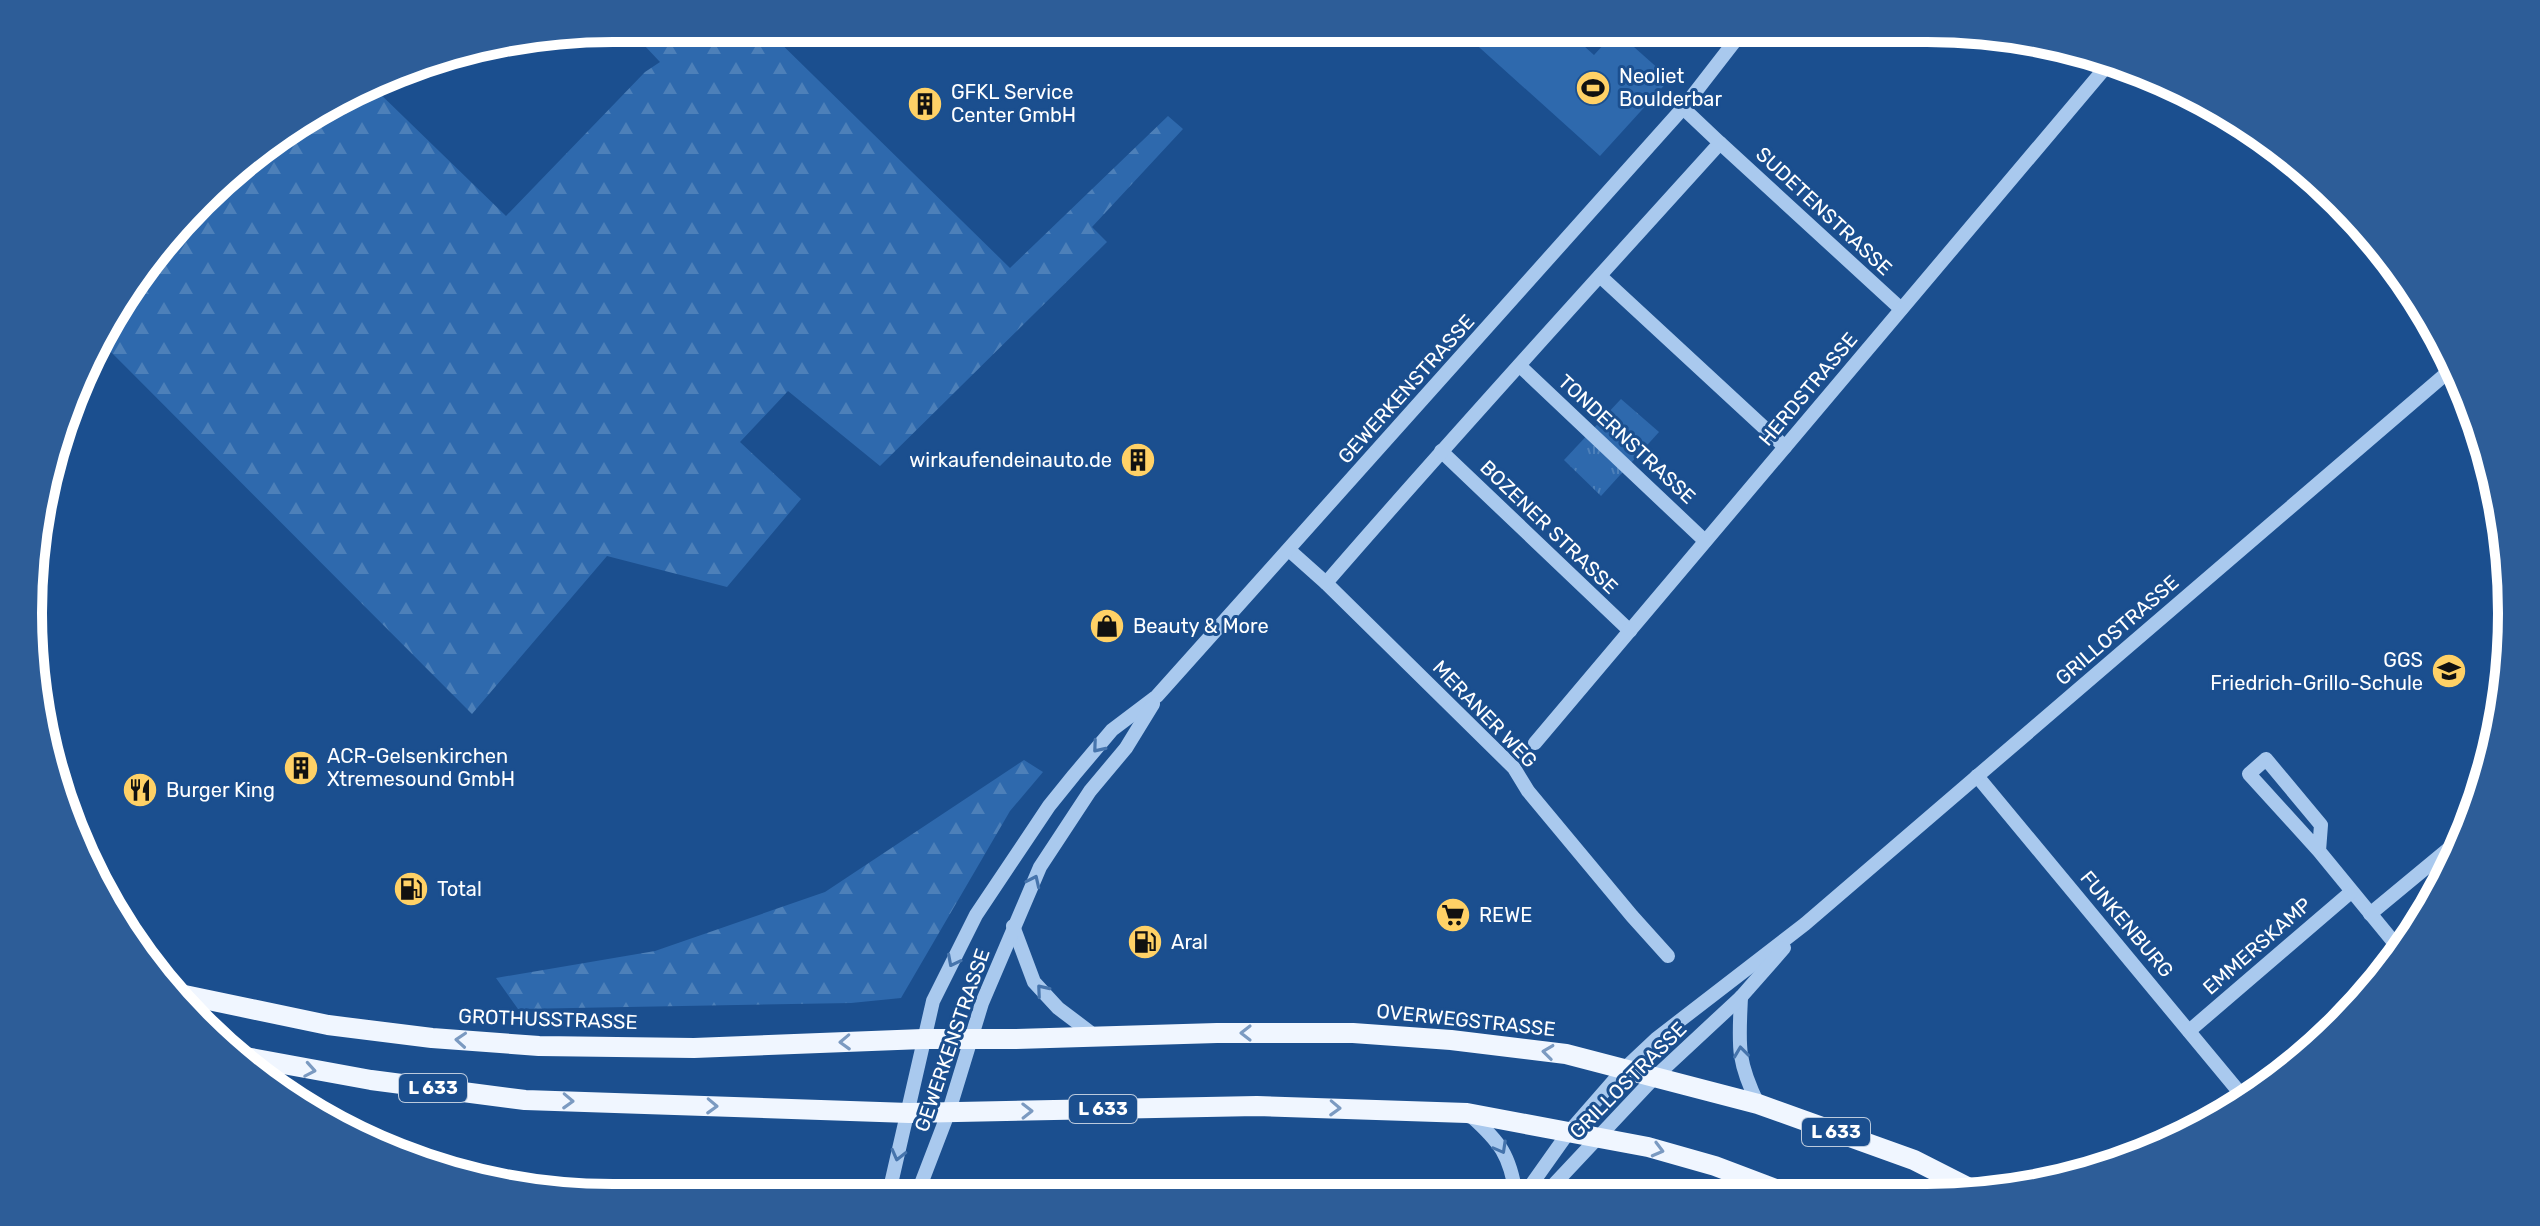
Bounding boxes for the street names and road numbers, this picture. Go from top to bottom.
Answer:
street label: SUDETENSTRASSE [1751,142,1897,280]
street label: GEWERKENSTRASSE [1333,310,1479,468]
street label: HERDSTRASSE [1754,327,1862,451]
street label: TONDERNSTRASSE [1553,369,1701,509]
street label: BOZENER STRASSE [1475,455,1623,599]
street label: GRILLOSTRASSE [2051,570,2183,690]
street label: MERANER WEG [1428,655,1542,773]
street label: FUNKENBURG [2075,866,2179,982]
street label: EMMERSKAMP [2198,892,2316,1000]
street label: GEWERKENSTRASSE [909,945,995,1135]
street label: OVERWEGSTRASSE [1375,999,1557,1041]
street label: GROTHUSSTRASSE [458,1004,638,1034]
street label: GRILLOSTRASSE [1565,1017,1691,1143]
road number: L 633 [399,1074,467,1102]
road number: L 633 [1069,1095,1137,1123]
road number: L 633 [1802,1118,1870,1146]

